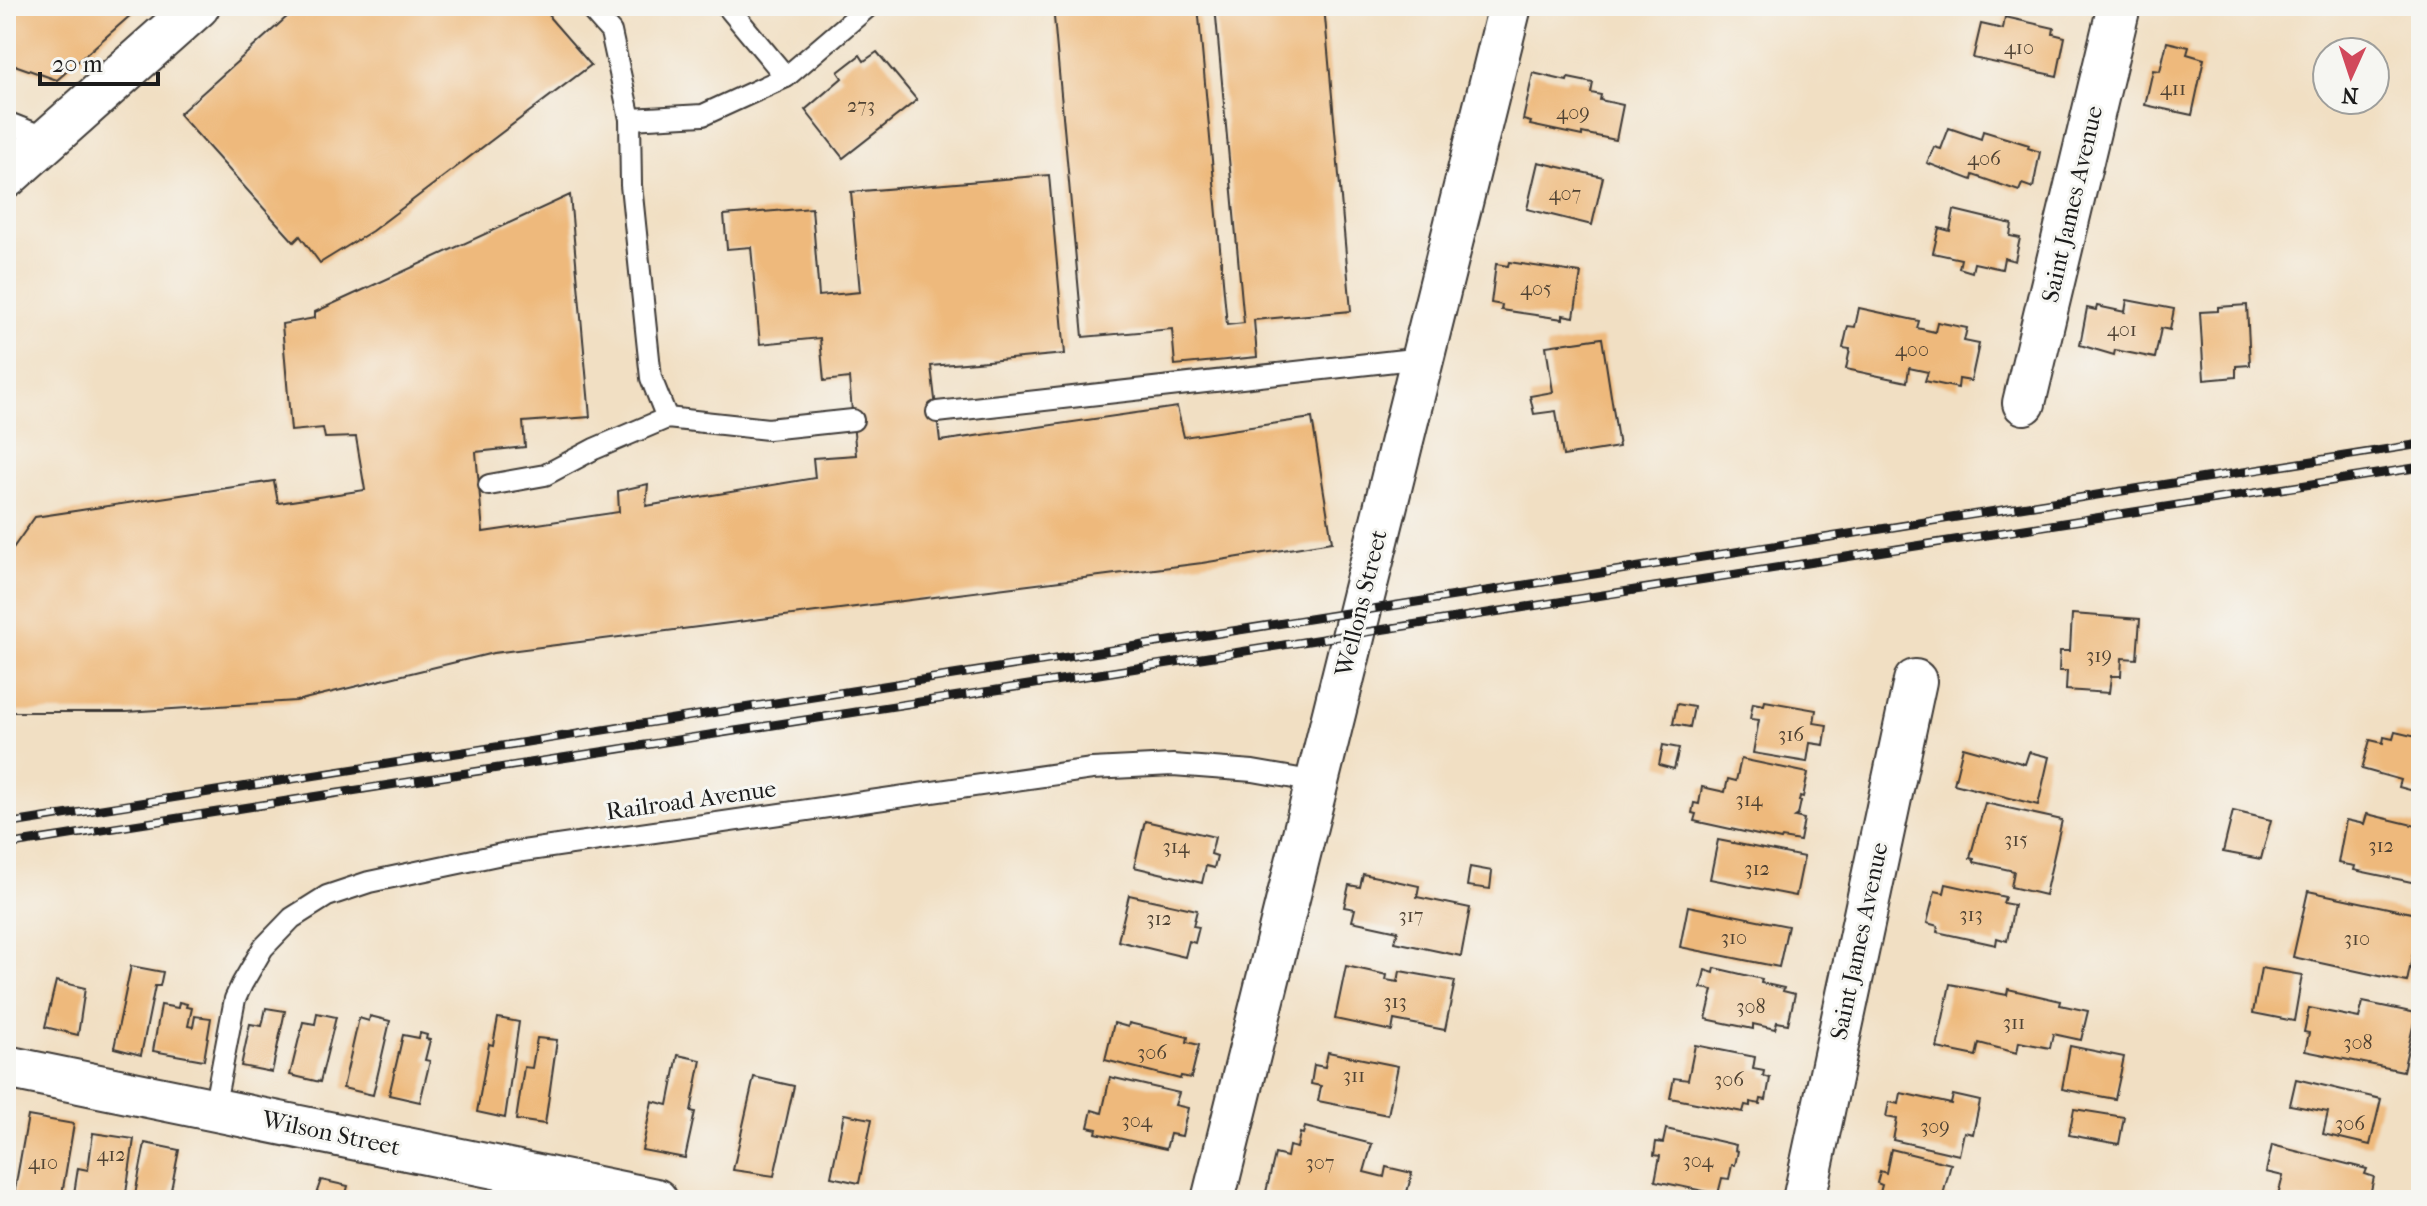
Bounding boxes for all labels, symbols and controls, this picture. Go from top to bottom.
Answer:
scale bar [40,36,158,86]
house number: 410 [2004,36,2034,59]
north arrow [2311,36,2391,116]
text: 20 m [52,50,103,78]
house number: 411 [2160,77,2186,100]
text: N [2341,82,2359,108]
house number: 273 [847,94,875,117]
house number: 409 [1556,101,1590,124]
street label: Saint James Avenue [2036,103,2108,305]
house number: 406 [1967,147,2001,170]
house number: 407 [1549,182,1582,205]
house number: 405 [1520,277,1552,300]
house number: 401 [2107,318,2137,341]
house number: 400 [1895,338,1929,361]
street label: Wellons Street [1329,526,1393,680]
house number: 319 [2086,644,2112,667]
house number: 316 [1778,723,1804,746]
street label: Railroad Avenue [604,774,778,826]
house number: 314 [1735,788,1764,811]
house number: 315 [2004,828,2028,851]
house number: 312 [2368,834,2394,857]
house number: 314 [1162,835,1191,858]
street label: Saint James Avenue [1824,840,1894,1042]
house number: 312 [1744,857,1770,880]
house number: 313 [1959,903,1983,926]
house number: 317 [1399,904,1424,927]
house number: 312 [1146,907,1172,930]
house number: 310 [1721,926,1747,949]
house number: 310 [2344,927,2370,950]
house number: 313 [1383,990,1407,1013]
house number: 308 [1736,995,1766,1018]
house number: 311 [2003,1011,2025,1034]
house number: 308 [2343,1031,2373,1054]
house number: 306 [1137,1041,1167,1064]
house number: 311 [1343,1064,1365,1087]
house number: 306 [1714,1068,1744,1091]
street label: Wilson Street [258,1104,403,1161]
house number: 304 [1122,1109,1154,1132]
house number: 306 [2335,1112,2365,1135]
house number: 309 [1920,1115,1950,1138]
house number: 412 [96,1143,126,1166]
house number: 304 [1683,1149,1715,1172]
house number: 410 [28,1151,58,1174]
house number: 307 [1306,1151,1335,1174]

